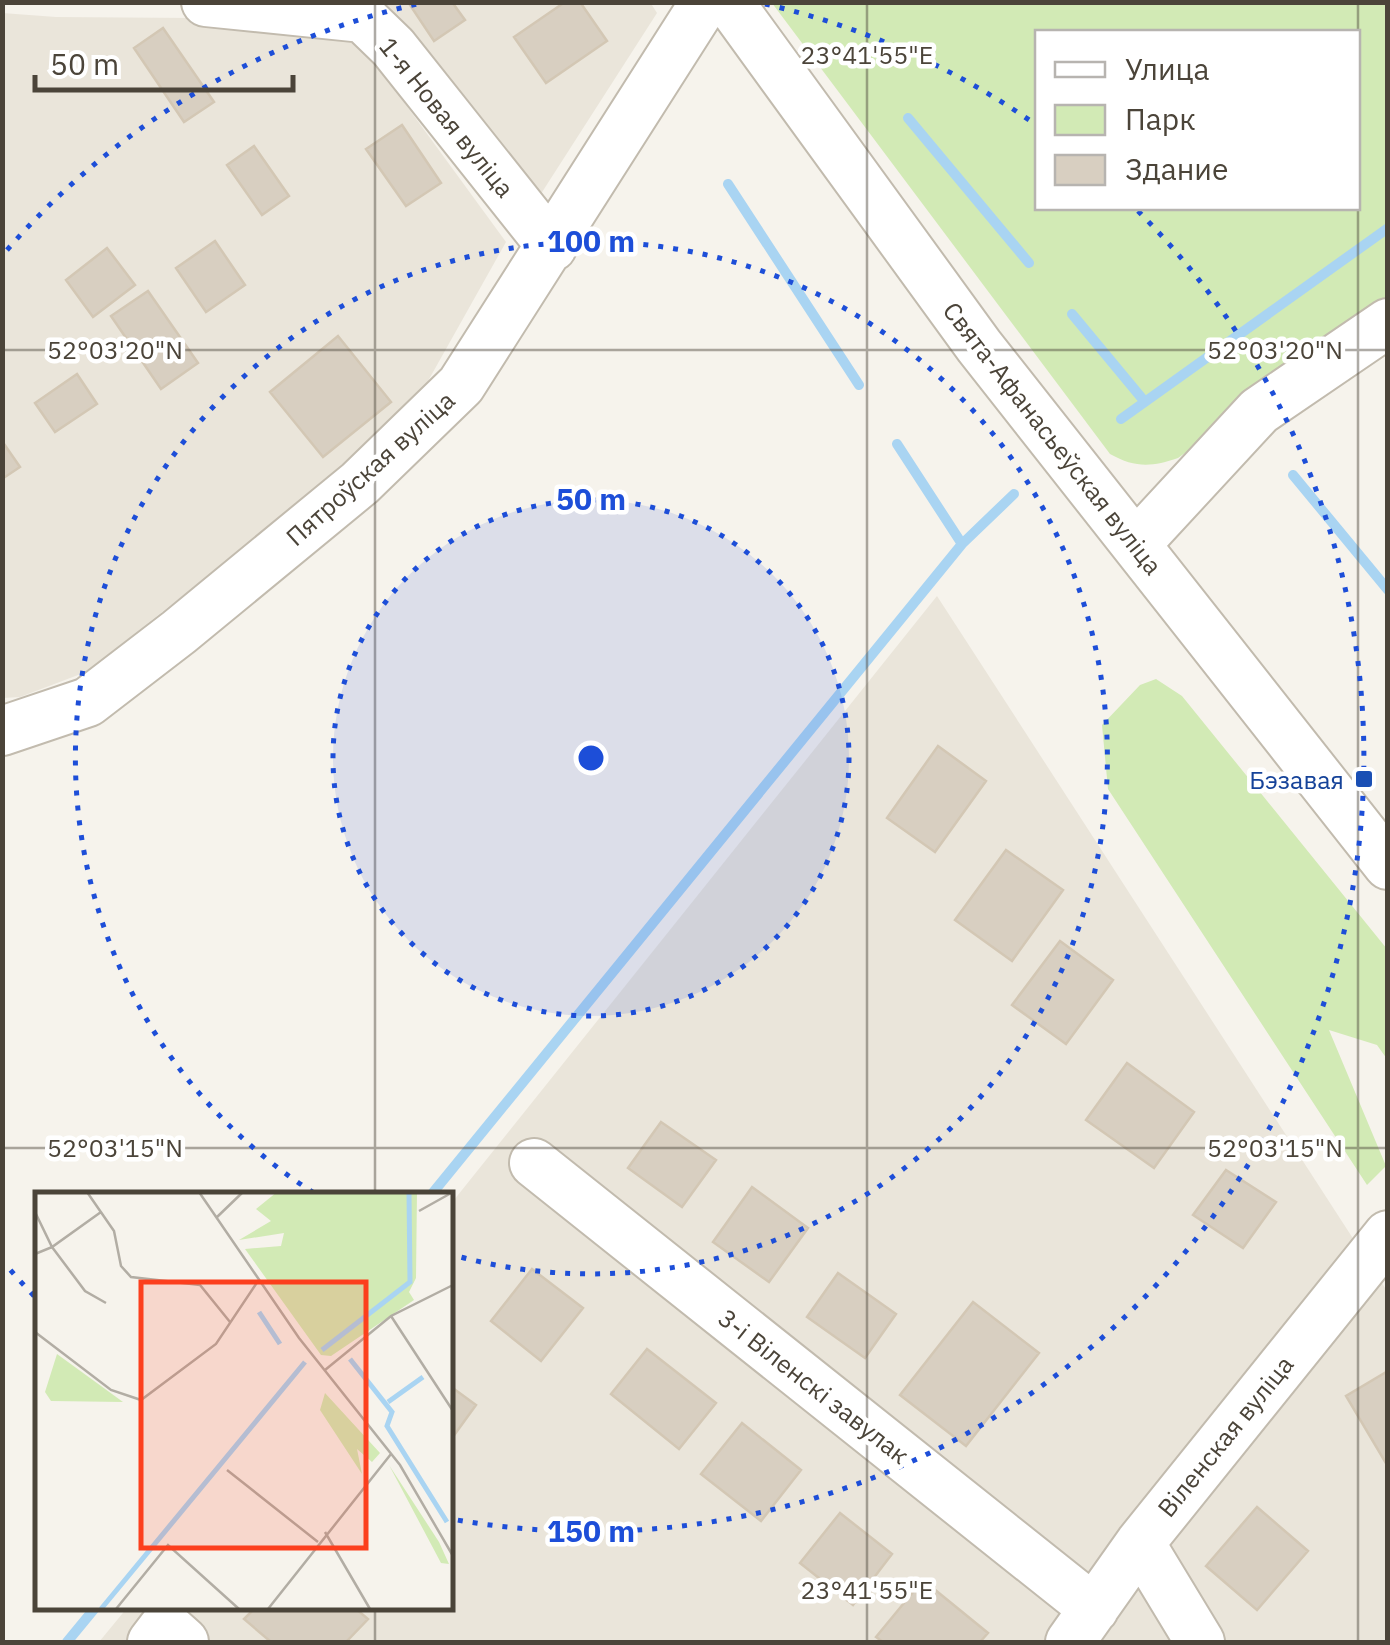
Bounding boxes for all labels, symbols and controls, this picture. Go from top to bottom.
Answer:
scale bar [35,30,292,92]
street label: 1-я Новая вуліца [372,30,522,204]
legend [1035,30,1360,210]
text: 23°41'55"E [801,38,933,71]
text: 50 m [50,44,119,83]
text: Улица [1125,49,1210,88]
text: Парк [1125,99,1196,138]
text: Здание [1125,149,1228,188]
text: 100 m [547,221,635,260]
street label: Свята-Афанасьеўская вуліца [936,295,1170,581]
text: 52°03'20"N [47,333,183,366]
text: 52°03'20"N [1207,333,1343,366]
street label: Пятроўская вуліца [279,383,461,553]
text: 50 m [556,479,626,518]
centre of rings [573,740,609,776]
place label: Бэзавая [1249,763,1344,796]
marker: Бэзавая [1353,768,1375,790]
text: 52°03'15"N [47,1131,183,1164]
text: 52°03'15"N [1207,1131,1343,1164]
inset map [35,1192,452,1610]
street label: 3-і Віленскі завулак [712,1301,916,1471]
street label: Віленская вуліца [1150,1349,1300,1523]
text: 150 m [547,1511,635,1550]
text: 23°41'55"E [801,1573,933,1606]

